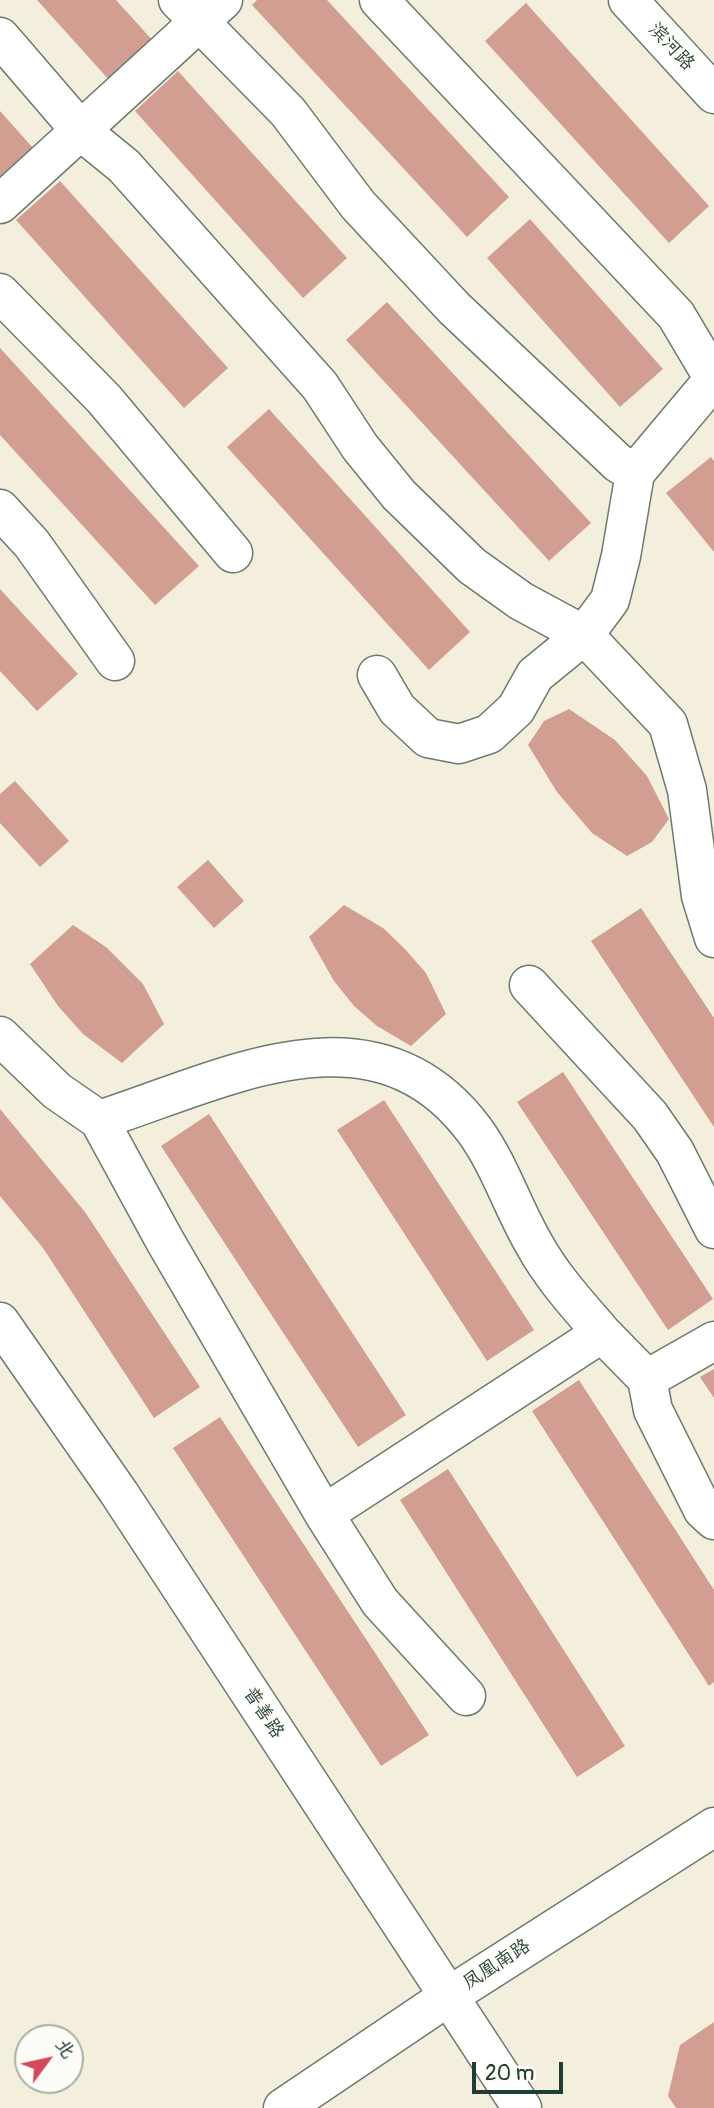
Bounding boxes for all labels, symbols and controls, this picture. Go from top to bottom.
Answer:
street label: 滨河路 [643,18,699,76]
street label: 普善路 [238,1683,288,1743]
street label: 凤凰南路 [459,1935,535,1995]
north arrow [14,2024,84,2094]
text: 北 [50,2034,80,2063]
scale bar [476,2048,567,2092]
text: 20 m [485,2060,534,2087]

